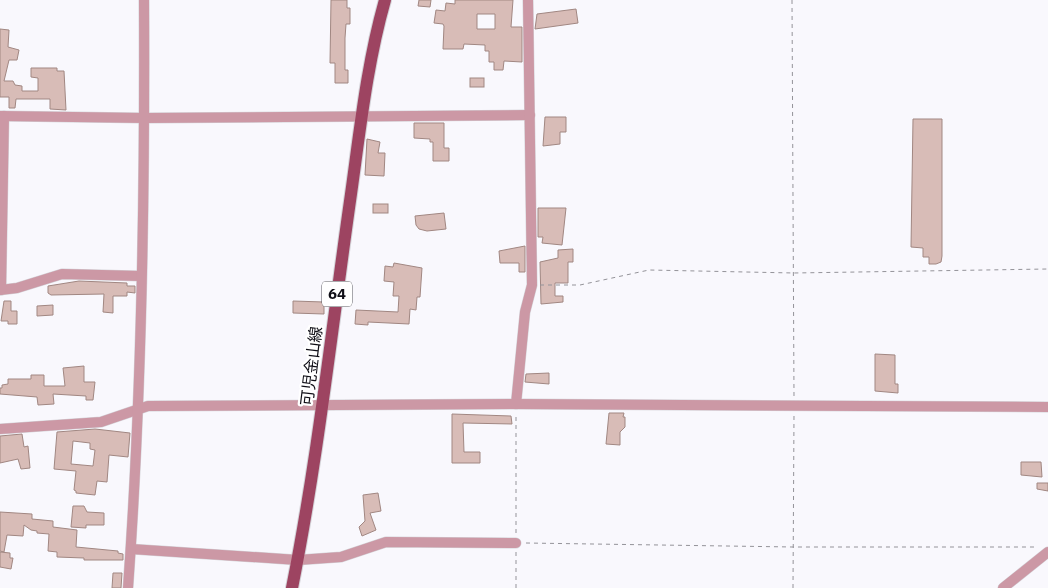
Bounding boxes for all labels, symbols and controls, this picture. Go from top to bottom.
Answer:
road number: 64 [322,282,352,306]
street label: 可児金山線 [296,325,326,407]

